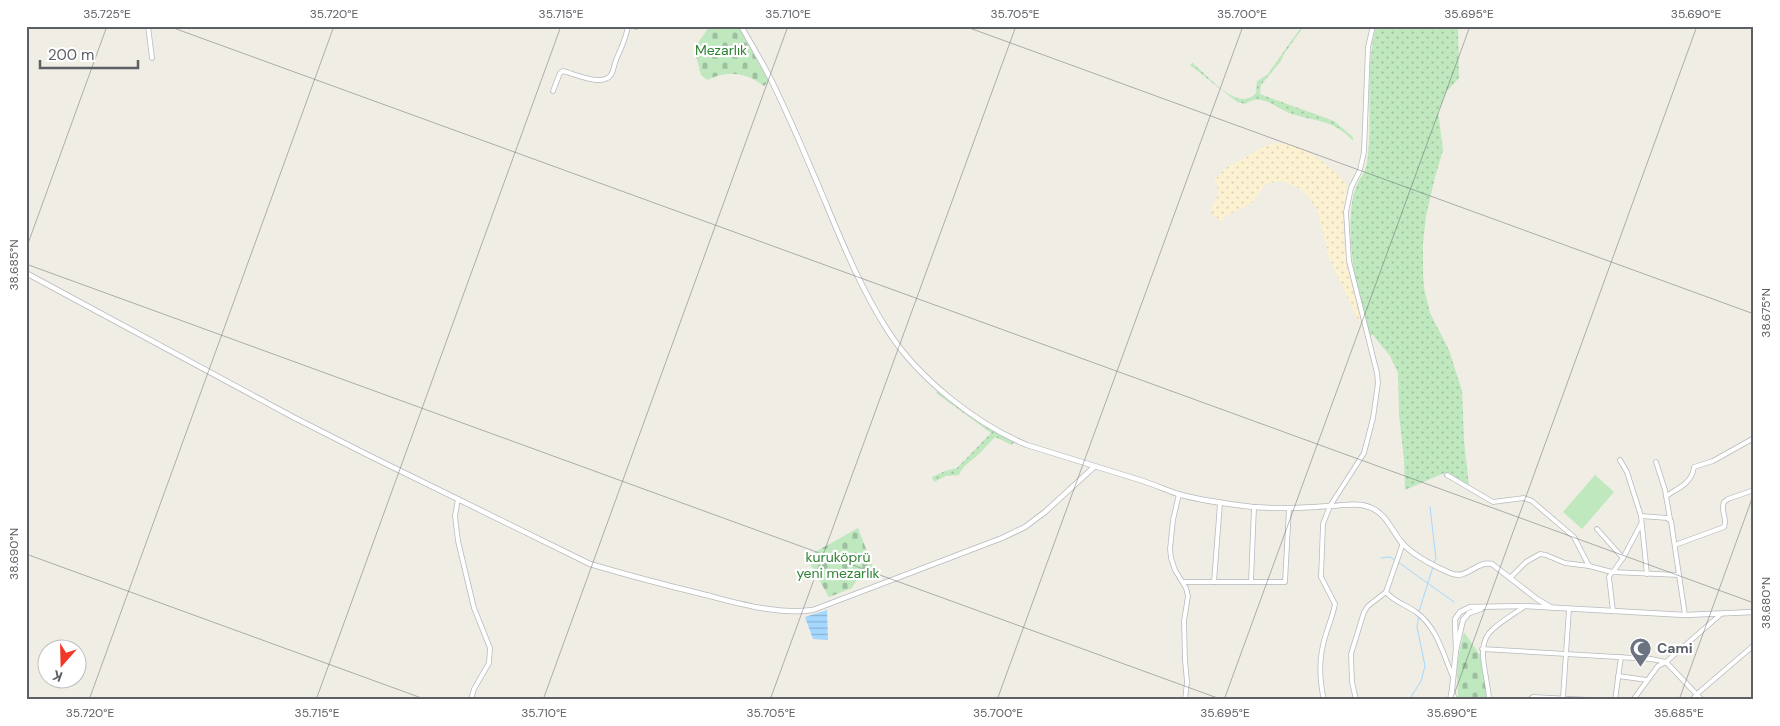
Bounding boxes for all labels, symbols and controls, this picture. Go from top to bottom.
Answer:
text: 35.725°E [83,6,131,22]
text: 35.720°E [310,6,358,22]
text: 35.715°E [539,6,584,22]
text: 35.710°E [765,6,811,22]
text: 35.705°E [990,6,1040,22]
text: 35.700°E [1217,6,1267,22]
text: 35.695°E [1444,6,1494,22]
text: 35.690°E [1671,6,1721,22]
scale bar [40,38,138,70]
park label: Mezarlık [695,41,747,59]
text: 200 m [48,45,94,65]
text: 38.685°N [6,240,22,290]
text: 38.675°N [1758,288,1774,338]
text: 38.690°N [6,528,22,580]
park label: kuruköprü yeni mezarlık [796,548,880,582]
text: 38.680°N [1758,577,1774,629]
mosque icon: Cami [1629,636,1653,667]
north arrow [38,638,88,688]
place label: Cami [1657,639,1693,657]
text: K [50,666,65,686]
text: 35.720°E [66,705,114,721]
text: 35.715°E [295,705,340,721]
text: 35.710°E [521,705,567,721]
text: 35.705°E [746,705,796,721]
text: 35.700°E [973,705,1023,721]
text: 35.695°E [1200,705,1250,721]
text: 35.690°E [1427,705,1477,721]
text: 35.685°E [1654,705,1704,721]

